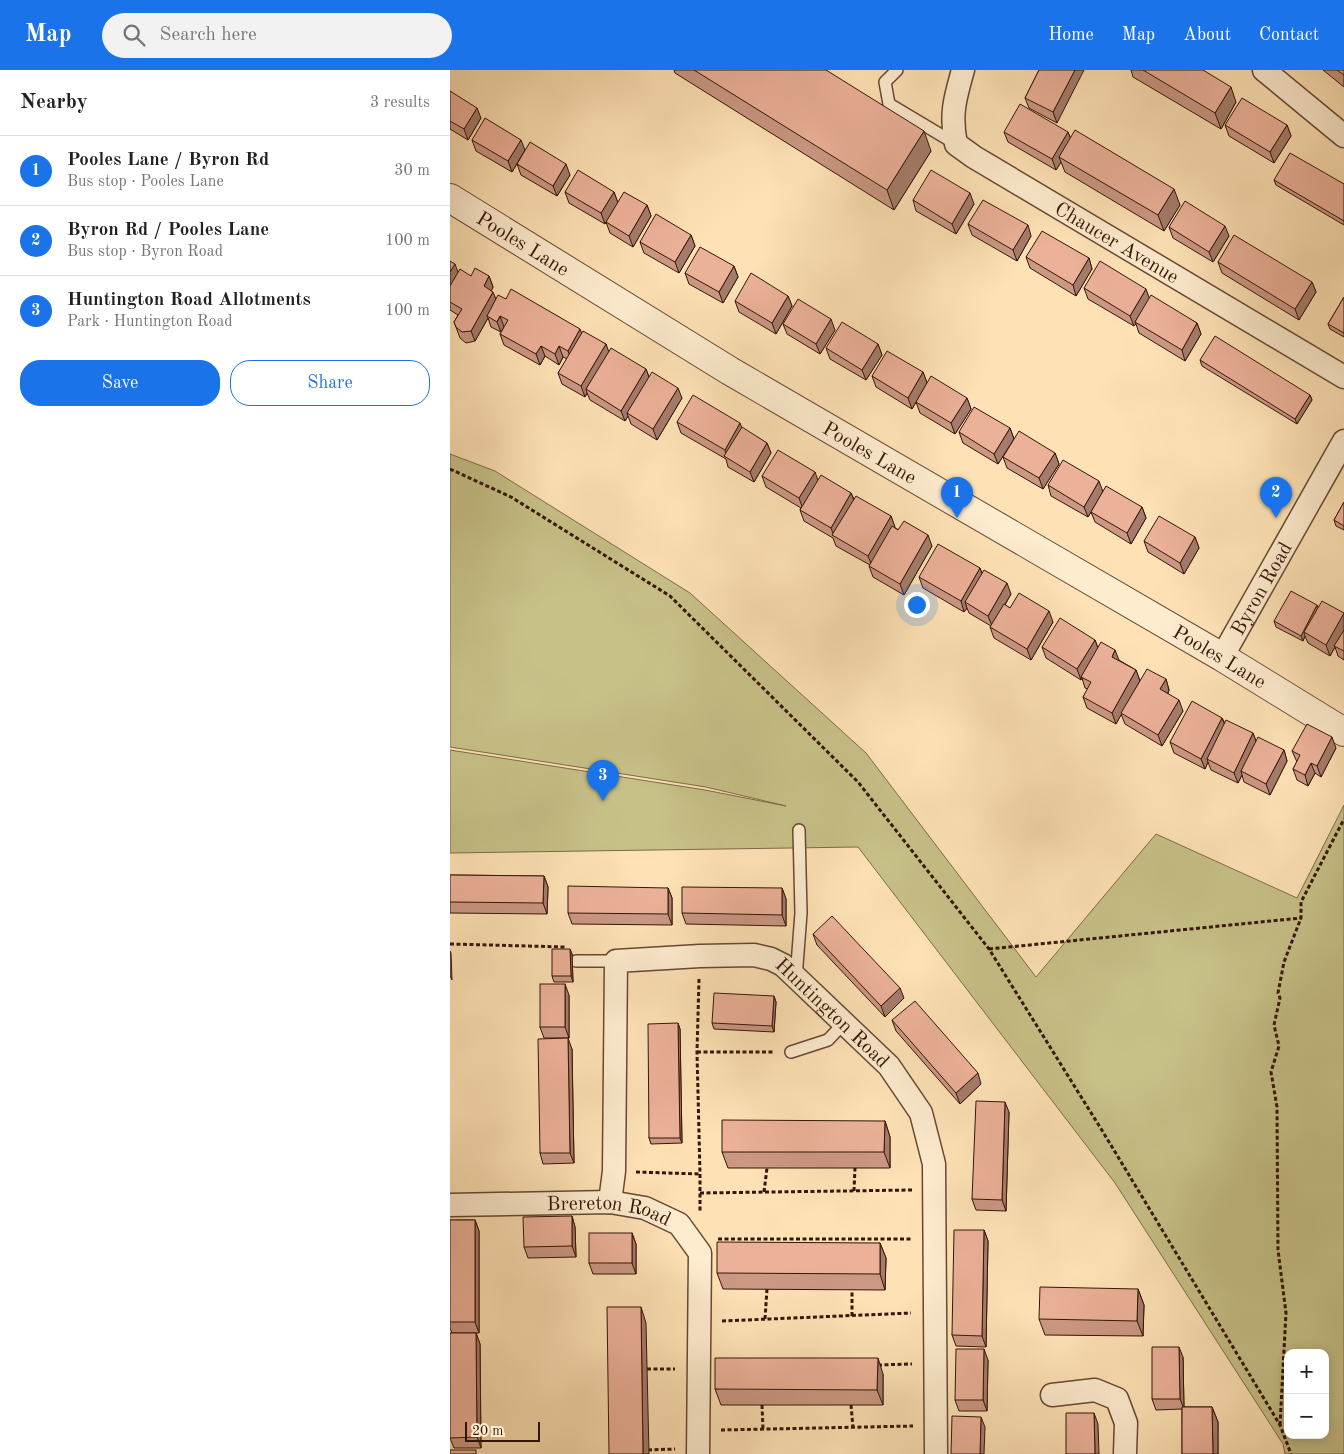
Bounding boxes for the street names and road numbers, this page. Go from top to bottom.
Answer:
street label: Chaucer Avenue [1051,199,1181,288]
street label: Pooles Lane [472,209,572,281]
street label: Pooles Lane [819,419,919,489]
street label: Byron Road [1228,539,1297,639]
street label: Pooles Lane [1169,623,1269,693]
street label: Huntington Road [770,955,892,1073]
street label: Brereton Road [547,1194,674,1231]

